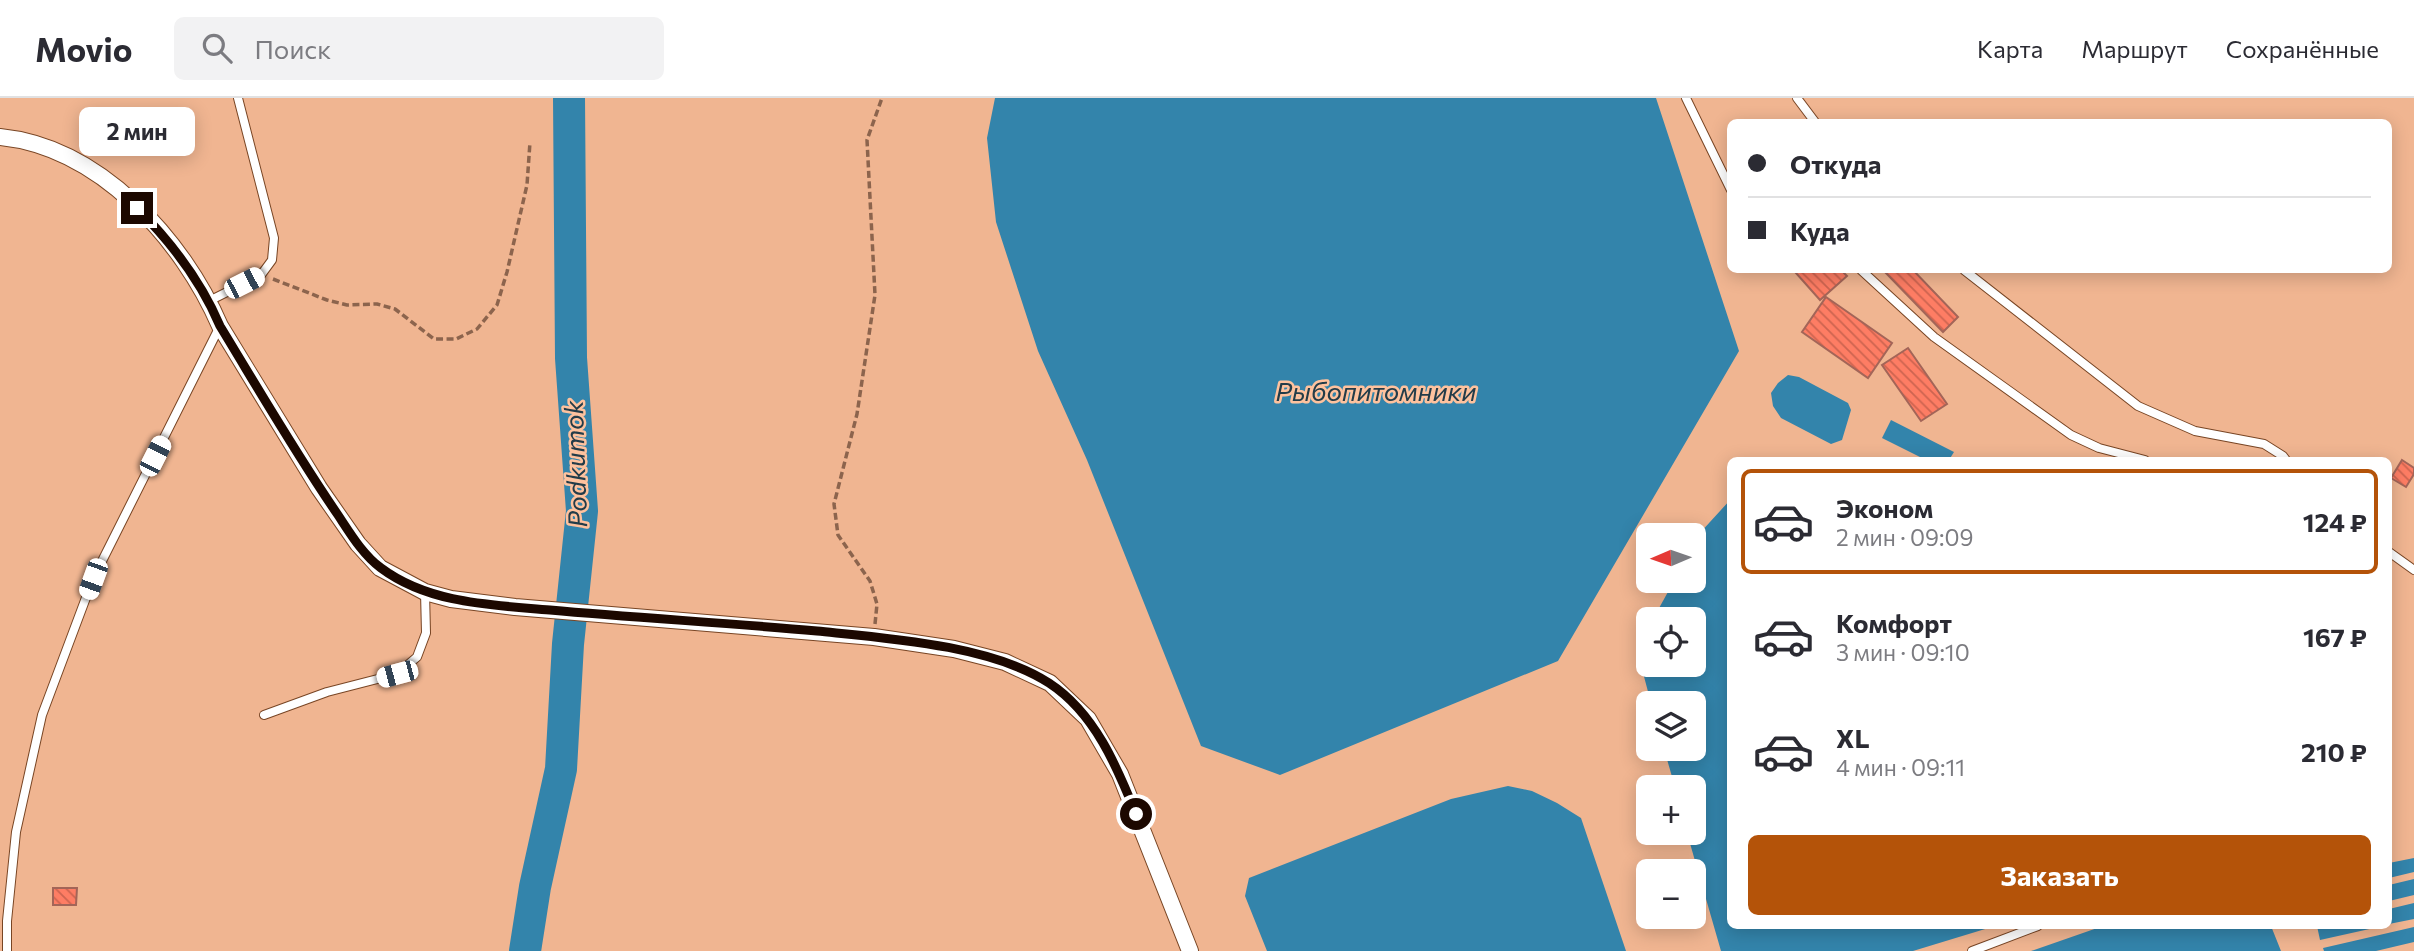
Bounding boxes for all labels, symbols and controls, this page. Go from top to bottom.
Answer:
search box [174,17,664,80]
text: Movio [35,28,132,69]
icon: search [198,29,236,67]
text: Поиск [254,33,331,64]
text: Карта [1977,34,2043,63]
text: Маршрут [2081,34,2188,63]
text: Сохранённые [2226,34,2379,63]
callout: 2 мин [79,106,195,155]
text: 2 мин [106,117,168,145]
text: Откуда [1790,148,1881,179]
route end [121,192,153,224]
text: Куда [1790,215,1850,246]
car [221,264,268,302]
water label: Рыбопитомники [1276,375,1476,406]
water label: Podkumok [557,399,592,528]
car [137,433,174,479]
icon: car [1752,490,1815,553]
text: Эконом [1836,492,1933,523]
text: 124 ₽ [2303,506,2367,537]
north arrow [1636,523,1706,593]
map controls [1636,523,1706,929]
text: 2 мин · 09:09 [1836,523,1973,551]
car [76,556,111,602]
icon: car [1752,605,1815,668]
button: locate [1636,607,1706,677]
text: Комфорт [1836,607,1952,638]
text: 167 ₽ [2303,621,2367,652]
text: 3 мин · 09:10 [1836,638,1970,666]
car [374,658,421,690]
button: layers [1636,691,1706,761]
icon: car [1752,720,1815,783]
text: XL [1836,722,1870,753]
text: 210 ₽ [2301,736,2367,767]
text: 4 мин · 09:11 [1836,753,1965,781]
button: + [1636,775,1706,845]
route start [1120,798,1152,830]
button: Заказать [1748,835,2371,915]
button: − [1636,859,1706,929]

